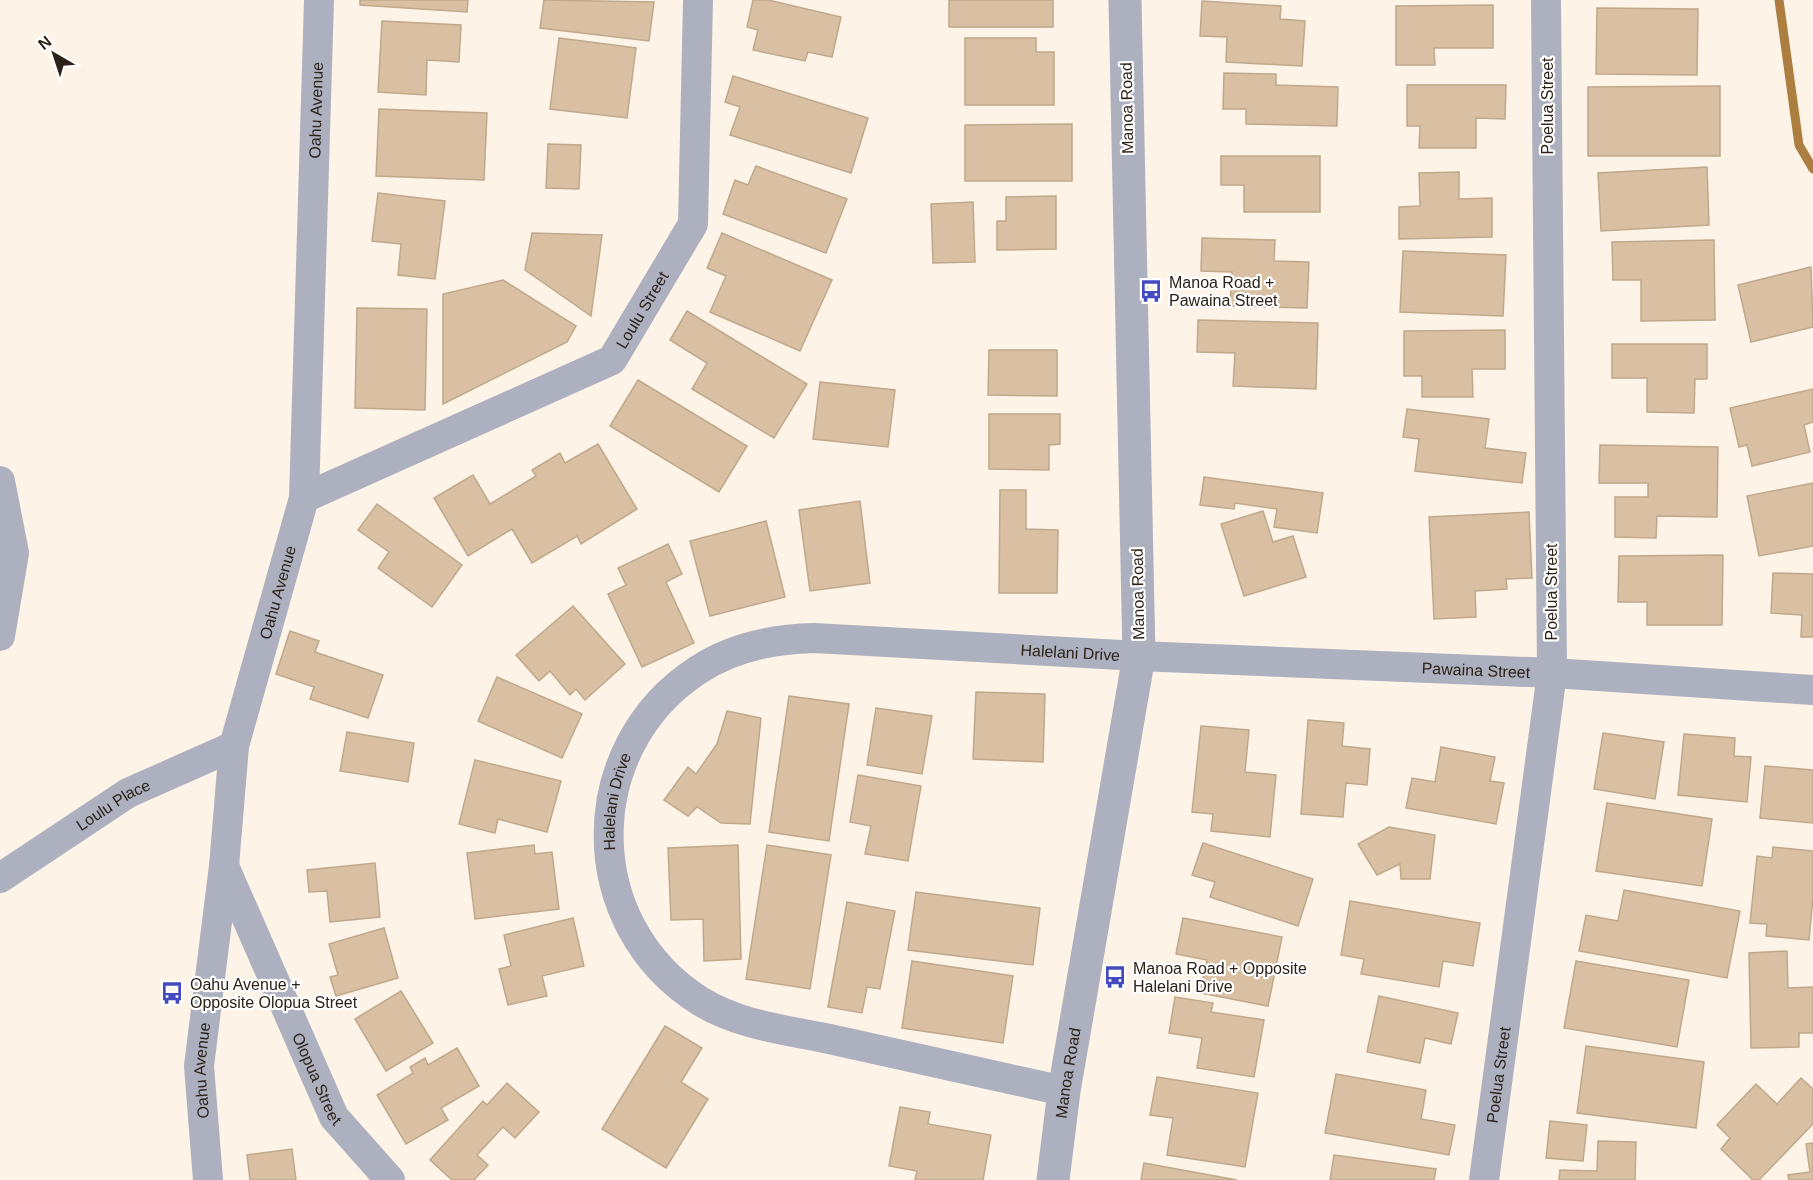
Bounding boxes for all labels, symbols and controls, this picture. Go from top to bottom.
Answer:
north arrow [24,24,84,84]
text: N [35,32,55,53]
street label: Poelua Street [1539,57,1556,154]
street label: Oahu Avenue [306,61,326,159]
street label: Manoa Road [1118,62,1136,154]
street label: Loulu Street [613,268,672,351]
place label: Manoa Road + Pawaina Street [1169,274,1278,309]
bus stop icon: Manoa Road + Pawaina Street [1138,278,1164,304]
street label: Oahu Avenue [256,543,299,641]
street label: Poelua Street [1543,543,1560,640]
street label: Manoa Road [1129,548,1147,640]
street label: Halelani Drive [1020,641,1121,663]
street label: Pawaina Street [1421,659,1531,681]
street label: Halelani Drive [600,750,634,851]
street label: Loulu Place [73,776,153,834]
place label: Manoa Road + Opposite Halelani Drive [1133,960,1307,995]
bus stop icon: Manoa Road + Opposite Halelani Drive [1102,964,1128,990]
place label: Oahu Avenue + Opposite Olopua Street [190,976,358,1011]
bus stop icon: Oahu Avenue + Opposite Olopua Street [159,980,185,1006]
street label: Oahu Avenue [190,1021,213,1119]
street label: Poelua Street [1483,1025,1513,1124]
street label: Manoa Road [1052,1026,1083,1119]
street label: Olopua Street [290,1030,346,1129]

